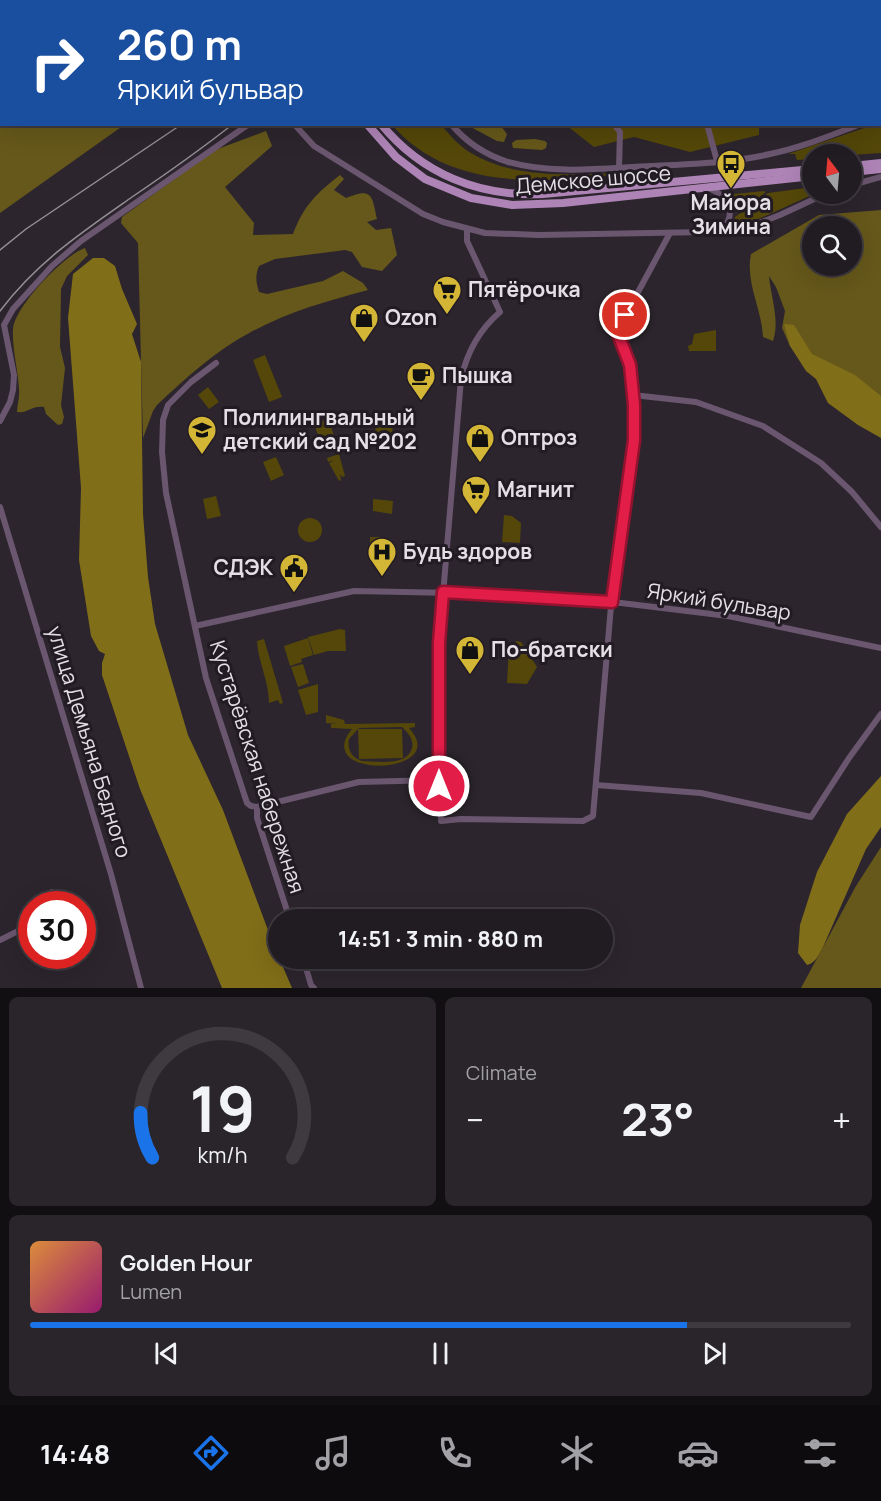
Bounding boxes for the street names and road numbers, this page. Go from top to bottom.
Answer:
street label: Демское шоссе [514,158,672,200]
street label: Яркий бульвар [645,576,793,626]
street label: улица Демьяна Бедного [41,622,139,861]
street label: Кустарёвская набережная [204,637,312,897]

